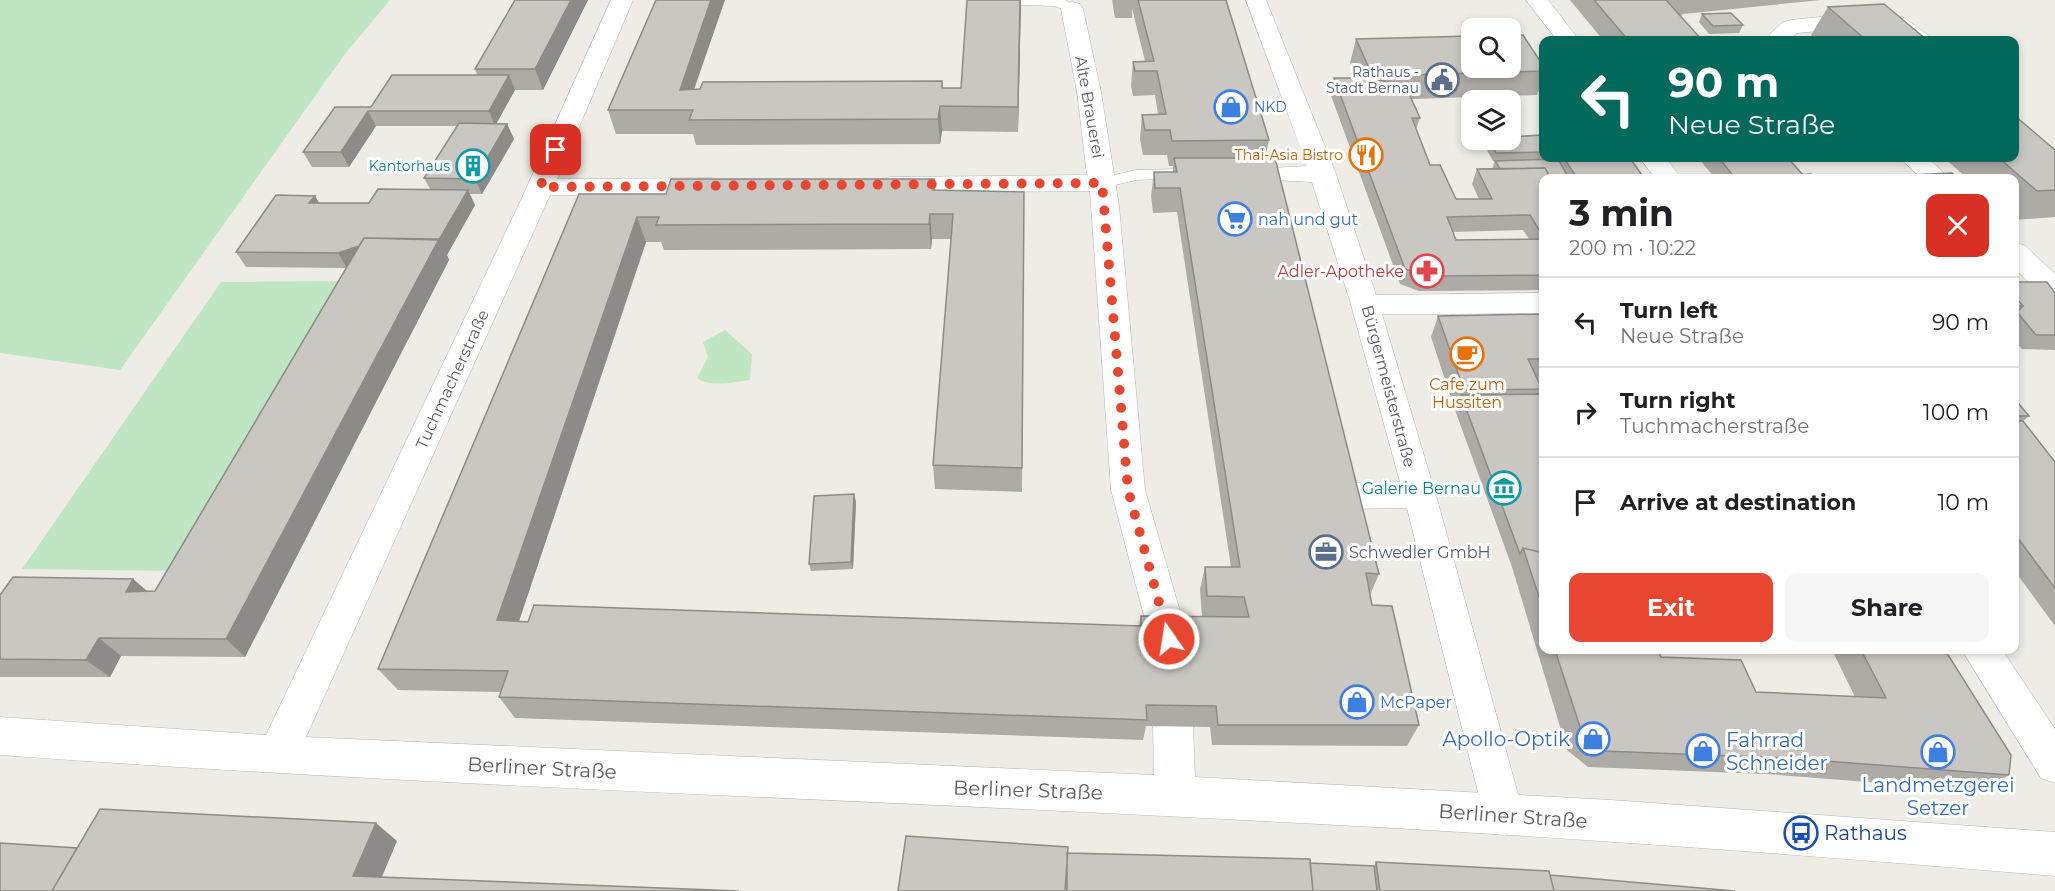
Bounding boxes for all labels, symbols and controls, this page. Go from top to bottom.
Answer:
map controls [1461,18,1521,150]
button: search [1461,18,1521,78]
street label: Alte Brauerei [1071,54,1108,160]
text: 90 m [1668,56,1779,108]
icon: left [1569,60,1647,138]
public building icon: Rathaus - Stadt Bernau [1424,62,1460,98]
place label: Rathaus - Stadt Bernau [1326,63,1419,97]
shop icon: NKD [1213,89,1249,125]
button: layers [1461,90,1521,150]
place label: NKD [1254,98,1287,116]
text: Neue Straße [1668,108,1835,141]
pin [530,124,581,175]
icon: arrive [539,133,572,166]
restaurant icon: Thai-Asia Bistro [1348,137,1384,173]
place label: Thai-Asia Bistro [1235,146,1343,164]
building icon: Kantorhaus [455,148,491,184]
place label: Kantorhaus [369,157,450,175]
text: 3 min [1569,191,1674,235]
button: close [1926,194,1989,257]
supermarket icon: nah und gut [1217,201,1253,237]
place label: nah und gut [1258,210,1359,229]
text: 200 m · 10:22 [1569,236,1696,260]
pharmacy icon: Adler-Apotheke [1409,253,1445,289]
place label: Adler-Apotheke [1277,262,1404,281]
text: Turn left [1620,297,1718,324]
street label: Bürgermeisterstraße [1358,303,1419,469]
icon: left [1569,306,1602,339]
street label: Tuchmacherstraße [412,307,493,452]
text: 90 m [1932,309,1989,336]
text: Neue Straße [1620,324,1744,348]
cafe icon: Cafe zum Hussiten [1449,336,1485,372]
place label: Cafe zum Hussiten [1429,375,1505,412]
text: Turn right [1620,387,1735,414]
icon: right [1569,396,1602,429]
text: 100 m [1923,399,1989,426]
text: Tuchmacherstraße [1620,414,1809,438]
museum icon: Galerie Bernau [1486,470,1522,506]
place label: Galerie Bernau [1362,479,1481,498]
icon: arrive [1569,486,1602,519]
text: Arrive at destination [1620,489,1856,516]
text: 10 m [1937,489,1989,516]
office icon: Schwedler GmbH [1308,534,1344,570]
place label: Schwedler GmbH [1349,543,1491,562]
button: Exit [1569,573,1773,642]
button: Share [1785,573,1989,642]
position arrow [1137,607,1201,671]
shop icon: McPaper [1339,684,1375,720]
place label: McPaper [1380,693,1452,712]
shop icon: Apollo-Optik [1575,721,1611,757]
place label: Apollo-Optik [1442,727,1570,751]
place label: Fahrrad Schneider [1726,728,1828,775]
shop icon: Fahrrad Schneider [1685,733,1721,769]
shop icon: Landmetzgerei Setzer [1920,734,1956,770]
street label: Berliner Straße [467,752,617,784]
place label: Landmetzgerei Setzer [1861,773,2015,820]
street label: Berliner Straße [953,775,1103,805]
street label: Berliner Straße [1438,799,1588,833]
bus stop icon: Rathaus [1783,815,1819,851]
place label: Rathaus [1824,821,1907,845]

